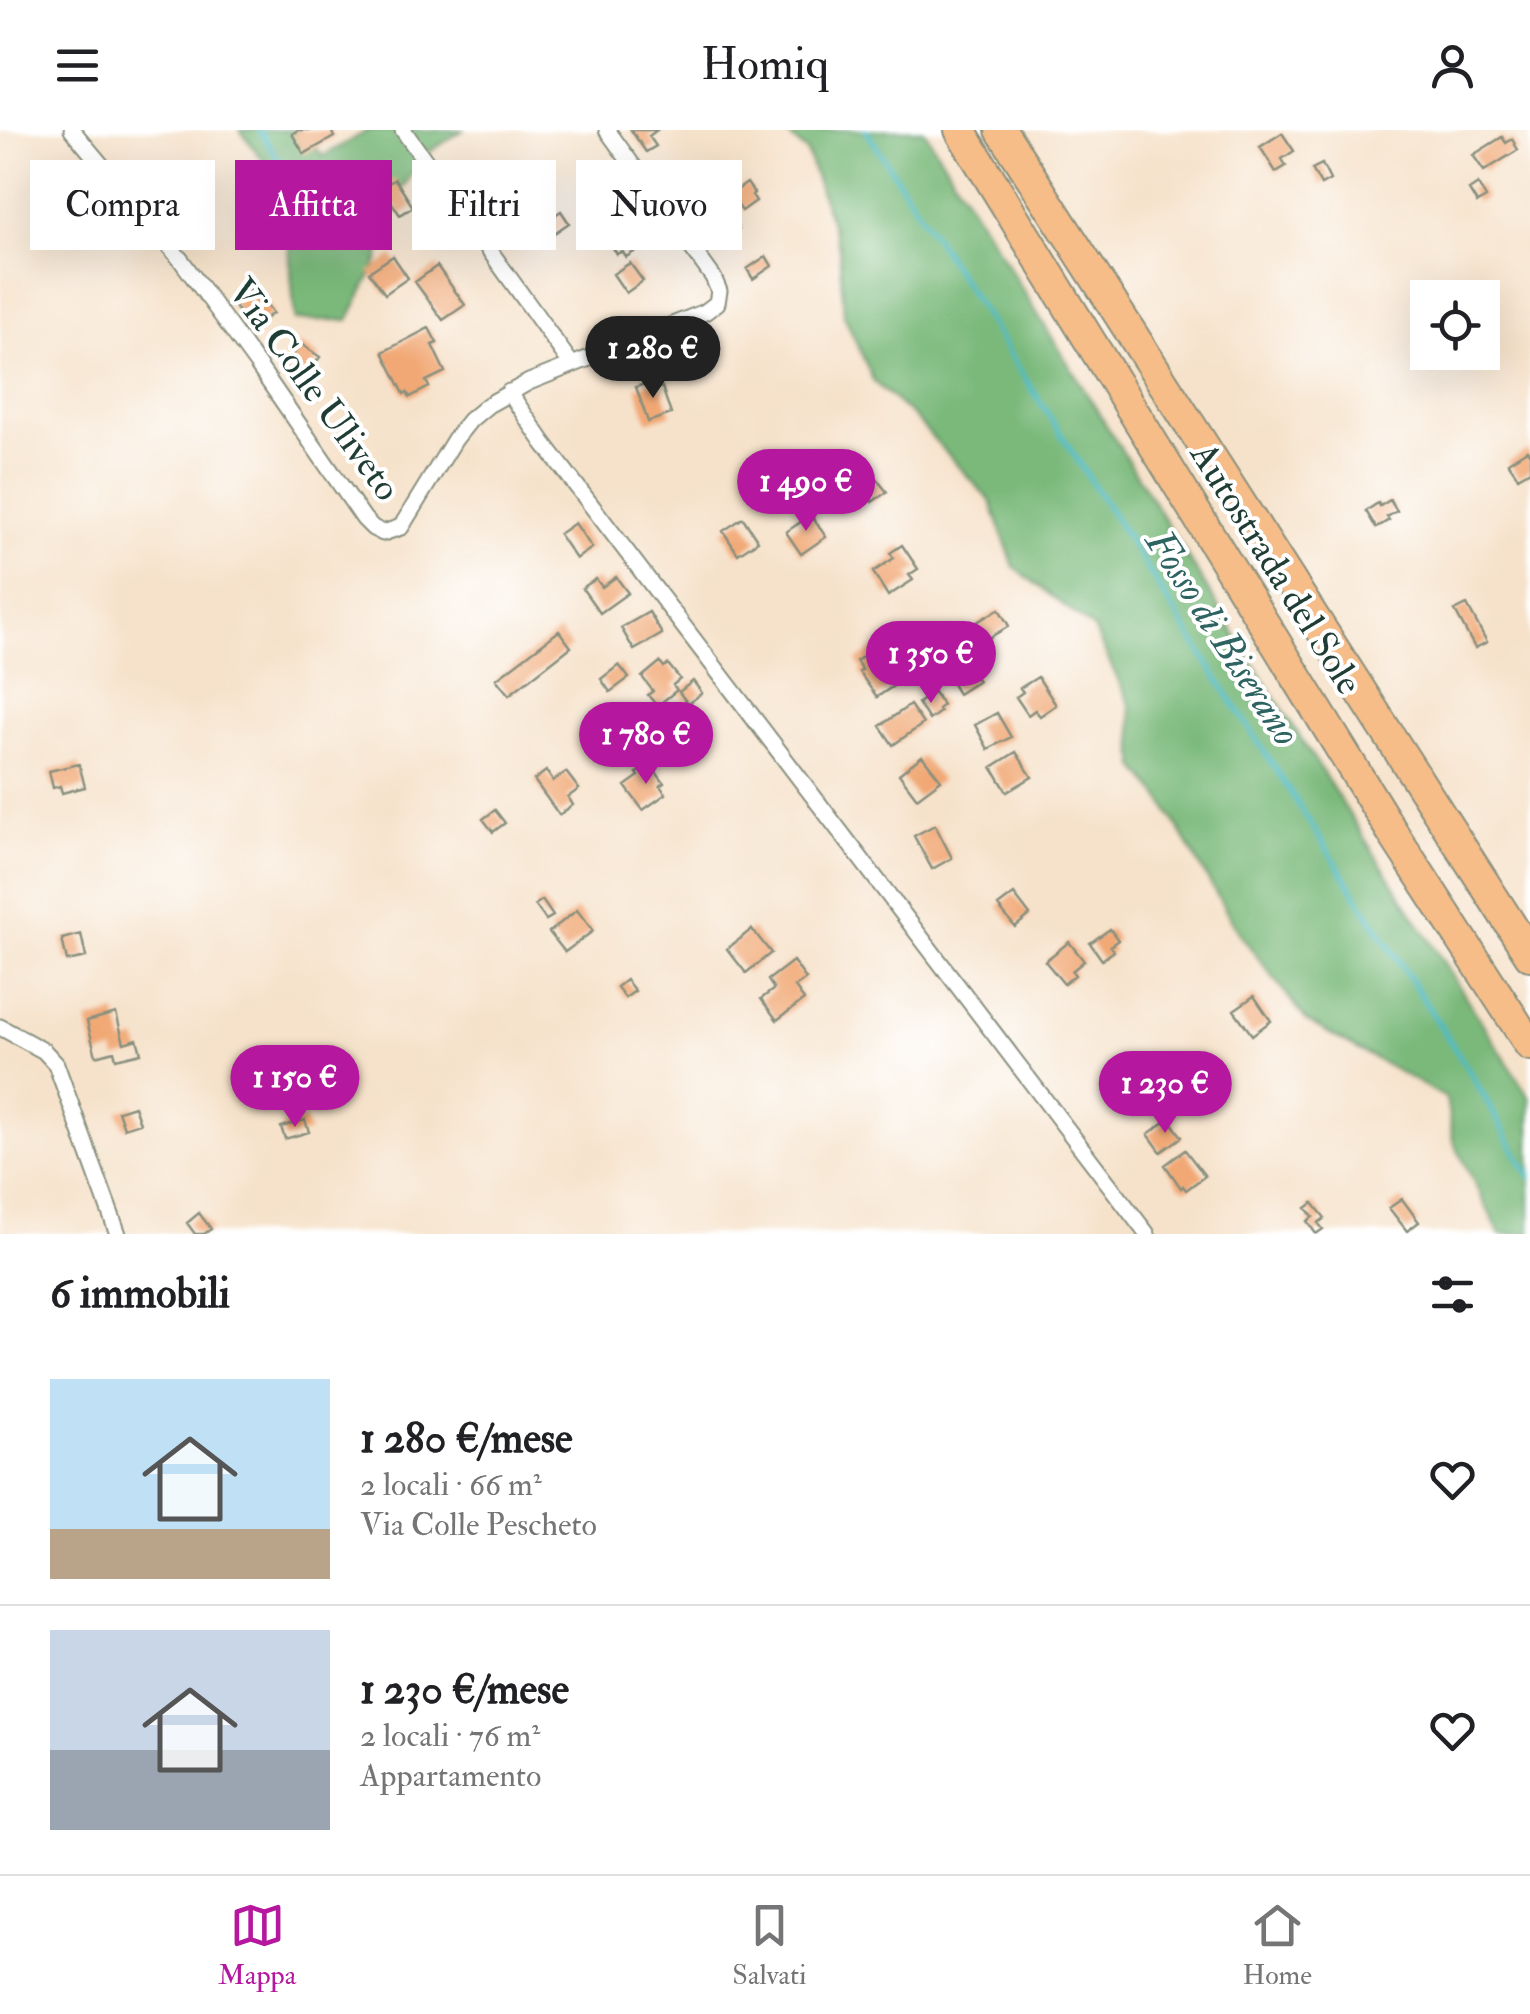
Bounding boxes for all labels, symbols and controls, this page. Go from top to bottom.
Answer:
text: Homiq [701,37,829,93]
icon: menu [50,38,105,93]
icon: person [1425,38,1480,93]
chip: Compra [30,160,215,250]
chip: Affitta [235,160,392,250]
chip: Filtri [412,160,556,250]
chip: Nuovo [576,160,742,250]
street label: Via Colle Uliveto [217,269,411,510]
map controls [1410,280,1500,370]
button: locate [1410,280,1500,370]
pin: 1 280 € [561,316,745,401]
text: 1 280 € [607,328,699,368]
street label: Autostrada del Sole [1179,433,1373,704]
pin: 1 490 € [714,449,898,534]
text: 1 490 € [759,461,853,501]
water label: Fosso di Biserano [1133,518,1312,756]
pin: 1 350 € [839,621,1023,706]
text: 1 350 € [888,633,974,673]
pin: 1 780 € [554,702,738,787]
text: 1 780 € [601,714,691,754]
pin: 1 150 € [203,1045,387,1130]
pin: 1 230 € [1073,1051,1257,1136]
text: 1 150 € [252,1057,338,1097]
text: 1 230 € [1121,1063,1209,1103]
icon: filters [1425,1267,1480,1322]
text: 6 immobili [50,1268,230,1320]
text: 1 280 €/mese [360,1413,573,1465]
icon: home [130,1419,250,1539]
icon: heart [1425,1452,1480,1507]
text: 2 locali · 66 m² [360,1465,542,1505]
text: Via Colle Pescheto [360,1505,597,1545]
text: 1 230 €/mese [360,1664,569,1716]
icon: home [130,1670,250,1790]
icon: heart [1425,1703,1480,1758]
text: 2 locali · 76 m² [360,1716,540,1756]
text: Appartamento [360,1756,541,1796]
tab: Mappa [218,1898,296,1993]
tab: Salvati [732,1898,807,1993]
tab: Home [1243,1898,1312,1993]

